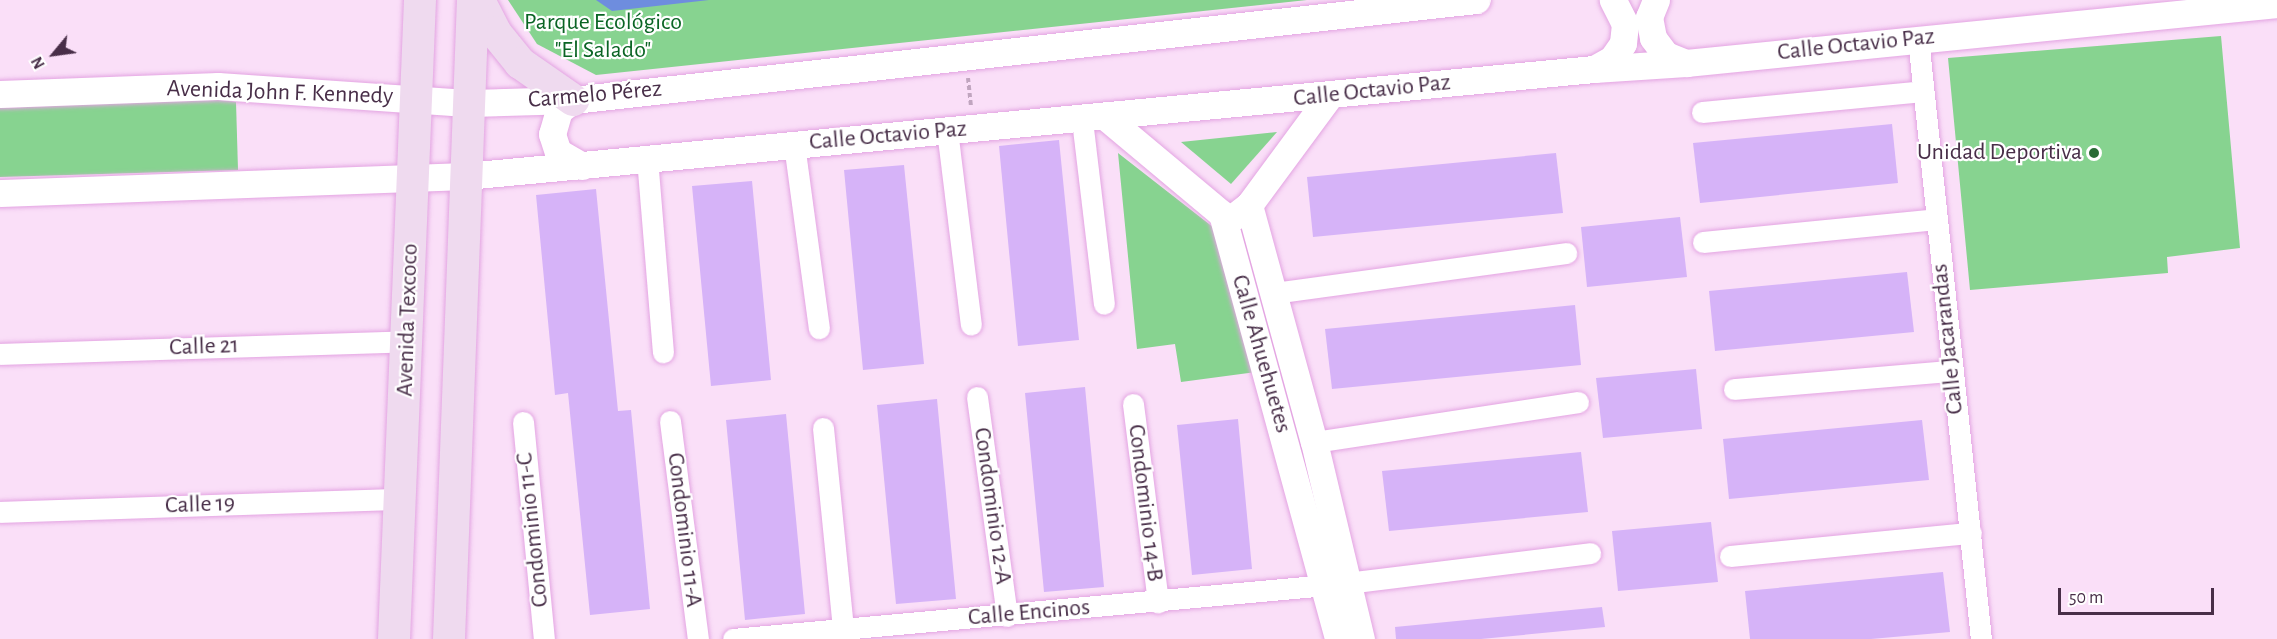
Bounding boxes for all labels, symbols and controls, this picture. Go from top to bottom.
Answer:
park label: Parque Ecológico "El Salado" [524,9,682,65]
street label: Calle Octavio Paz [1776,22,1936,68]
north arrow [24,24,84,84]
text: N [29,54,48,71]
street label: Calle Octavio Paz [1292,68,1452,114]
street label: Avenida John F. Kennedy [166,75,394,111]
street label: Carmelo Pérez [527,75,663,115]
street label: Calle Octavio Paz [808,115,968,157]
place label: Unidad Deportiva [1917,139,2082,167]
marker: Unidad Deportiva [2087,146,2101,160]
street label: Avenida Texcoco [391,243,425,397]
street label: Calle Jacarandas [1926,262,1970,416]
street label: Calle Ahuehuetes [1225,272,1297,436]
street label: Calle 21 [169,331,239,363]
street label: Condominio 14-B [1121,423,1169,583]
street label: Condominio 12-A [967,426,1017,586]
street label: Condominio 11-C [511,451,555,609]
street label: Condominio 11-A [660,451,708,609]
street label: Calle 19 [165,489,235,521]
scale bar [2061,576,2217,614]
text: 50 m [2069,589,2103,607]
street label: Calle Encinos [967,593,1091,633]

